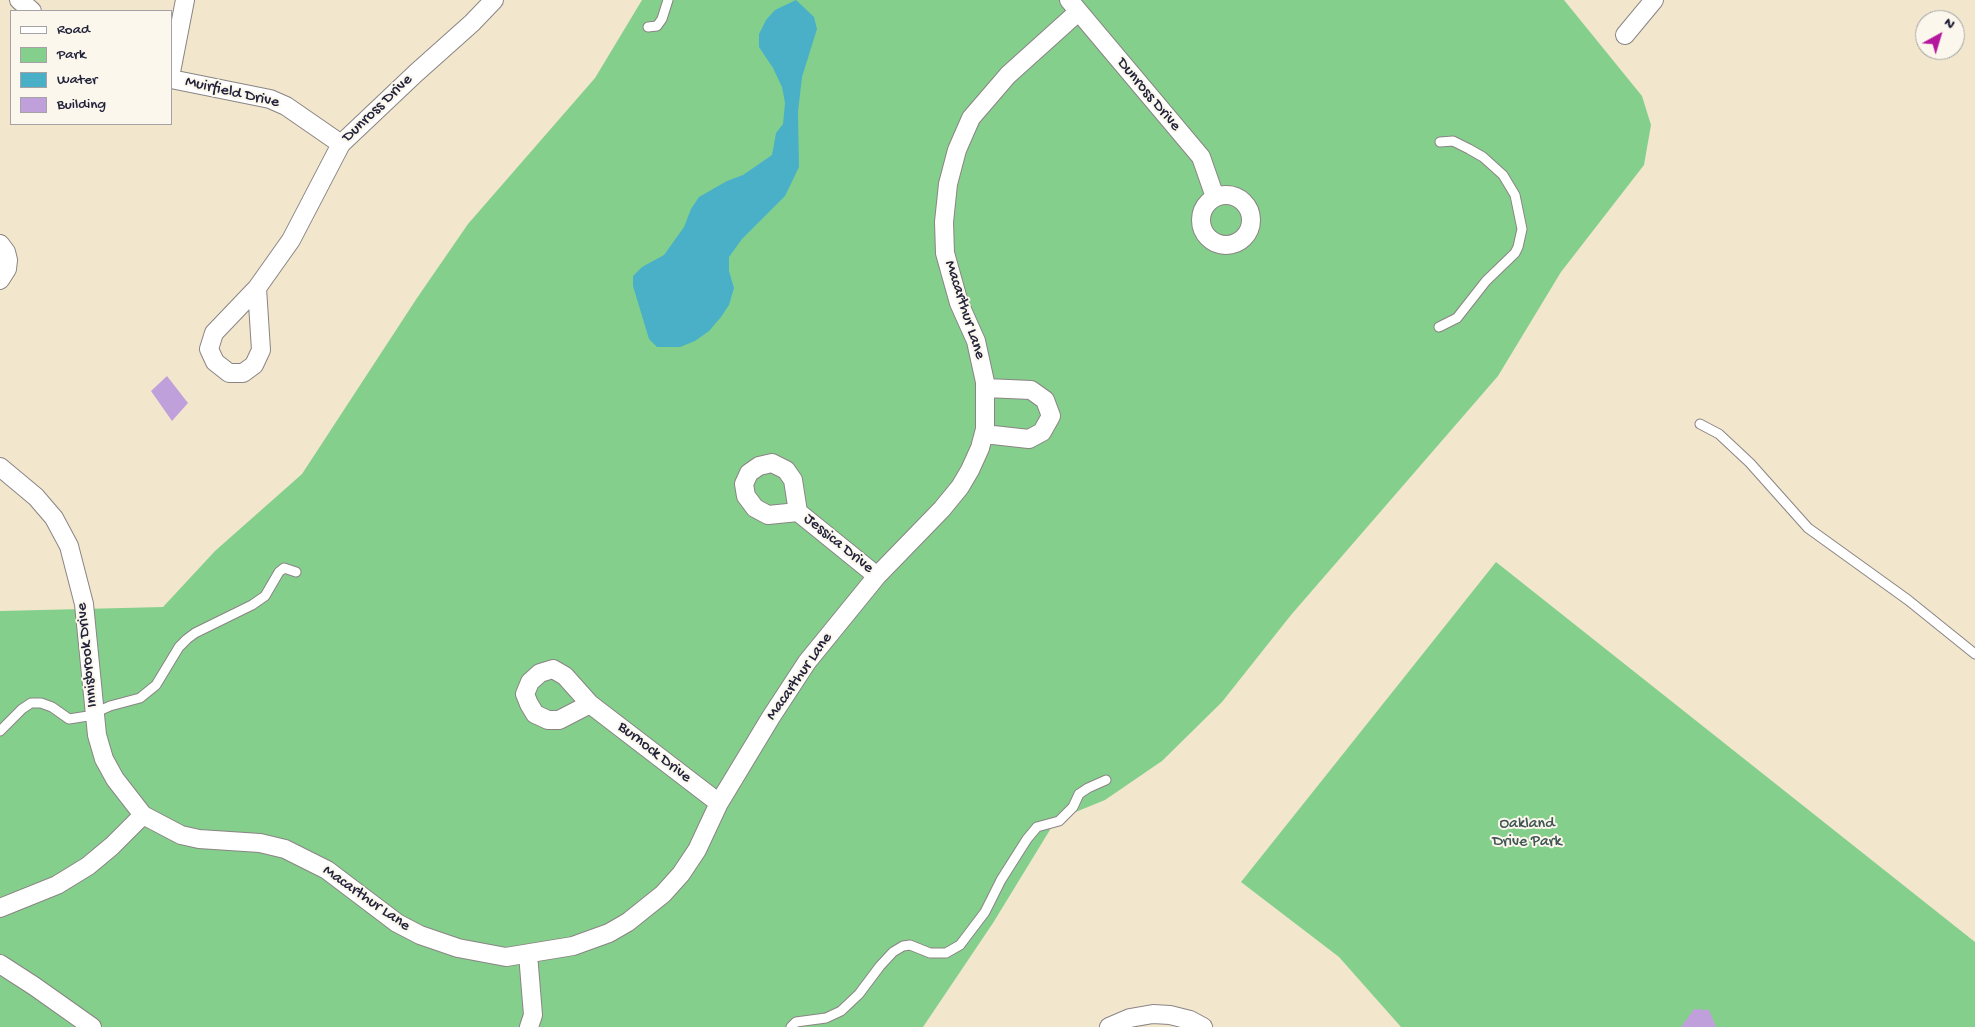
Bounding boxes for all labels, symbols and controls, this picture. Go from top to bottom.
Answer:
legend [10,10,172,125]
north arrow [1915,10,1965,60]
text: N [1940,14,1958,33]
text: Road [57,21,90,39]
text: Park [57,46,86,64]
street label: Dunross Drive [1112,54,1184,136]
text: Water [57,71,97,89]
street label: Dunross Drive [339,71,417,147]
street label: Muirfield Drive [183,73,281,113]
text: Building [57,96,106,114]
street label: Macarthur Lane [939,258,989,362]
street label: Jessica Drive [799,510,877,578]
street label: Innisbrook Drive [73,602,103,708]
street label: Macarthur Lane [763,629,837,725]
street label: Burnock Drive [613,718,695,788]
park label: Oakland Drive Park [1492,815,1562,853]
street label: Macarthur Lane [318,862,414,936]

